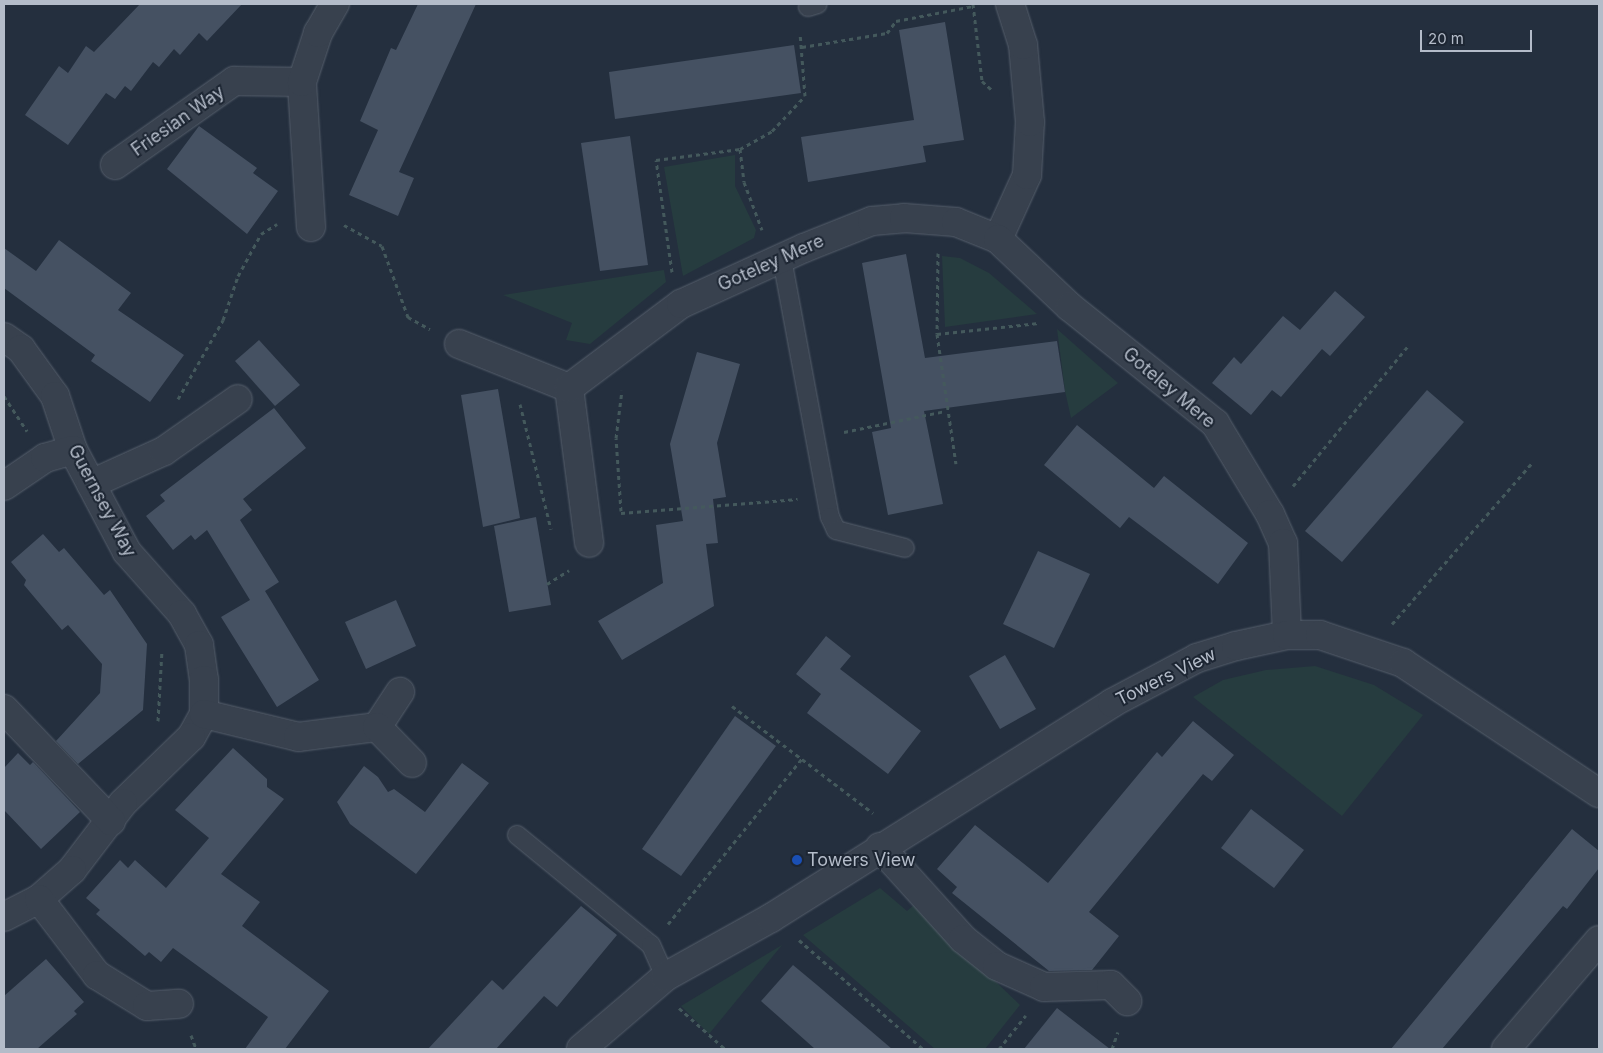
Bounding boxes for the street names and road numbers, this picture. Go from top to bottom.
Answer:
street label: Friesian Way [127,81,229,161]
street label: Goteley Mere [715,230,827,296]
street label: Goteley Mere [1118,343,1220,433]
street label: Guernsey Way [63,441,141,561]
street label: Towers View [1112,643,1220,711]

